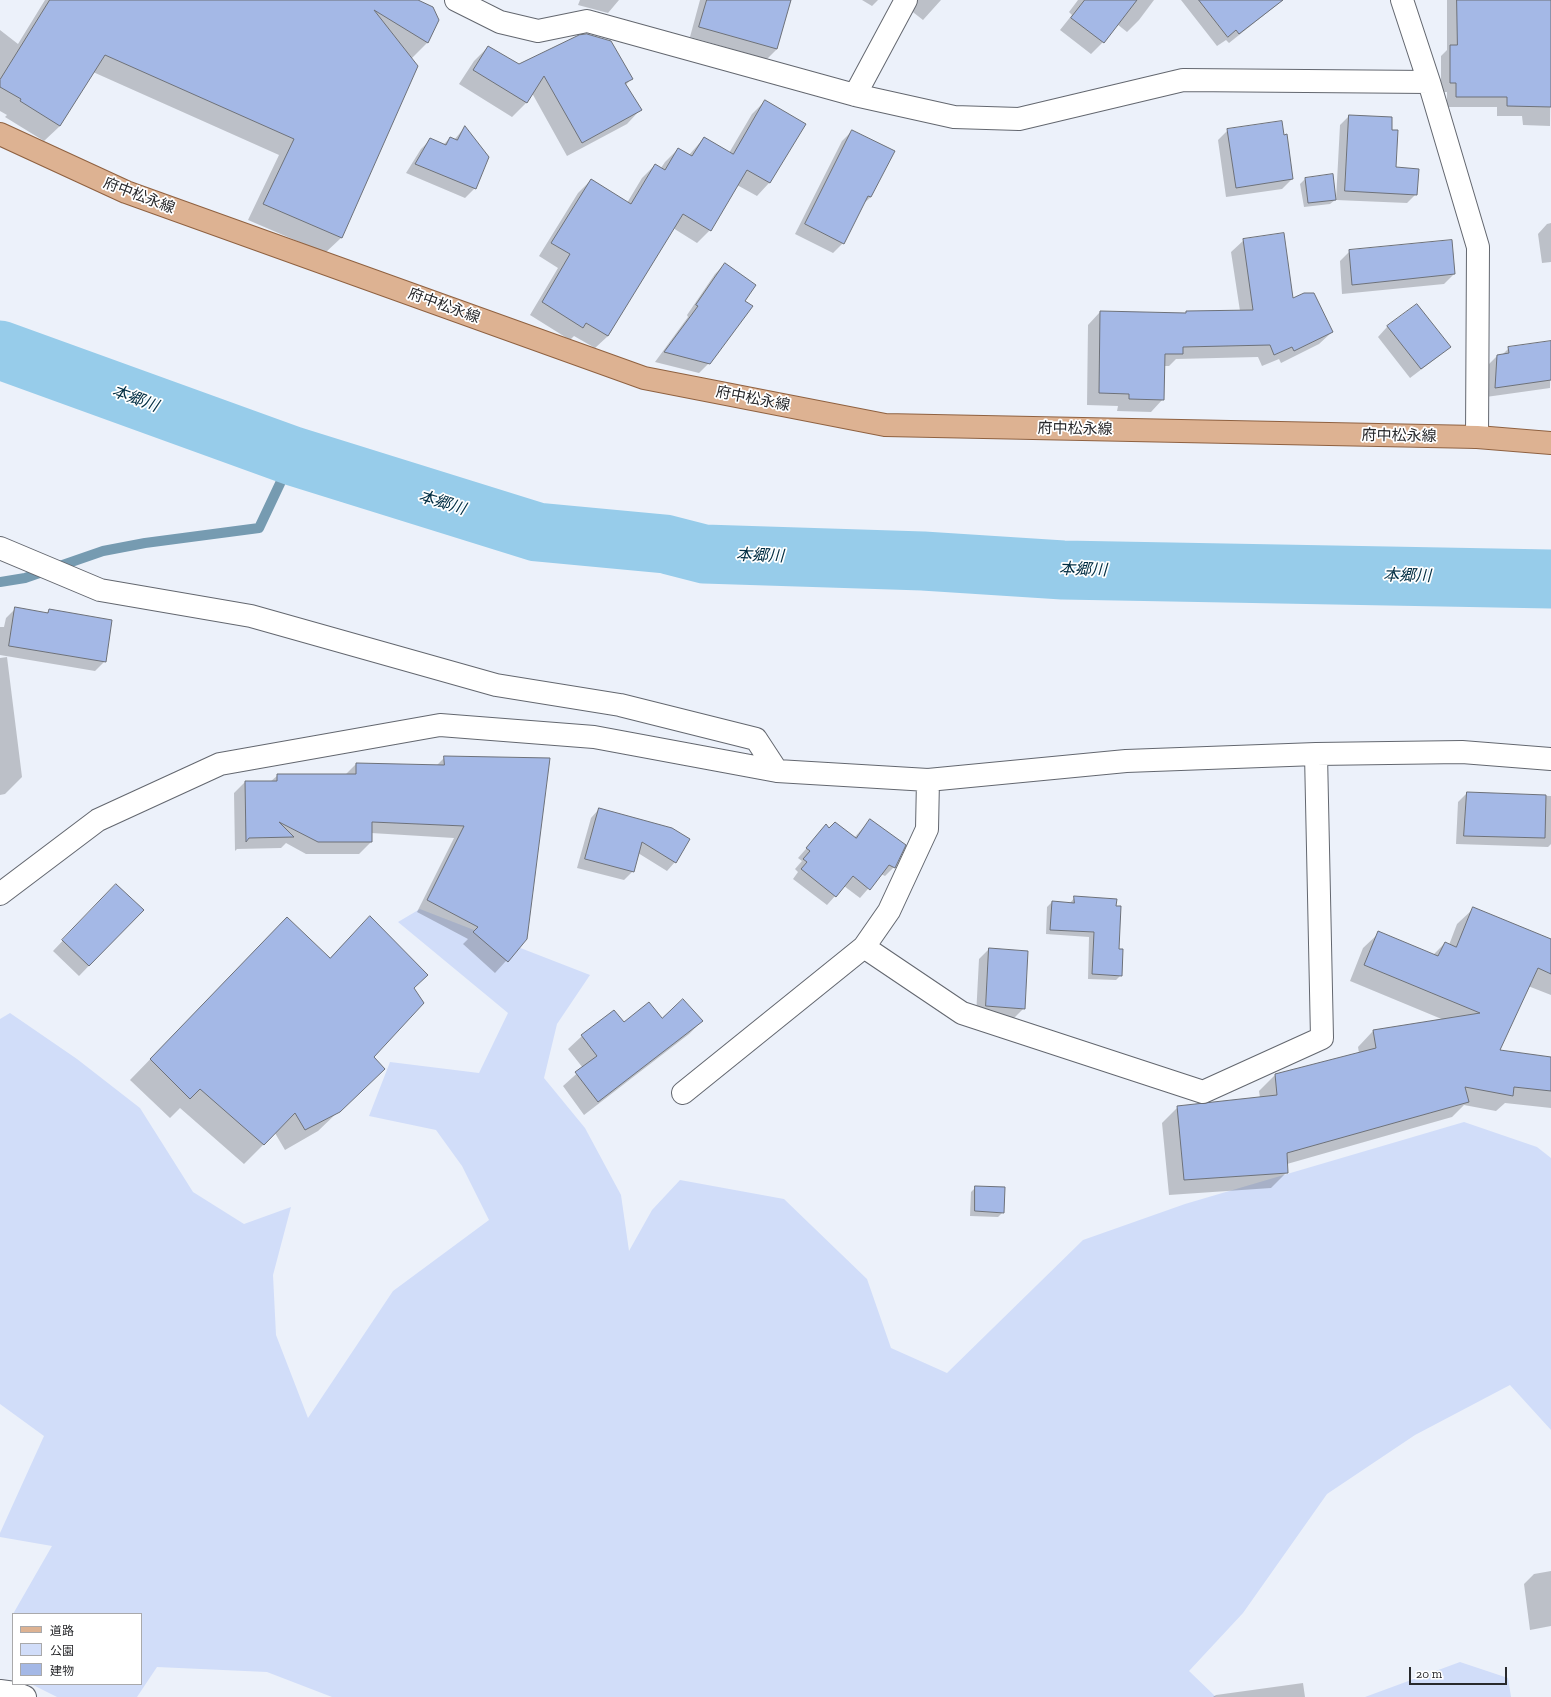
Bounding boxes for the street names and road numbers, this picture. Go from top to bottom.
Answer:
street label: 府中松永線 [101,174,177,218]
street label: 府中松永線 [406,285,482,327]
street label: 府中松永線 [714,383,792,415]
street label: 府中松永線 [1037,419,1113,439]
street label: 府中松永線 [1361,426,1437,446]

